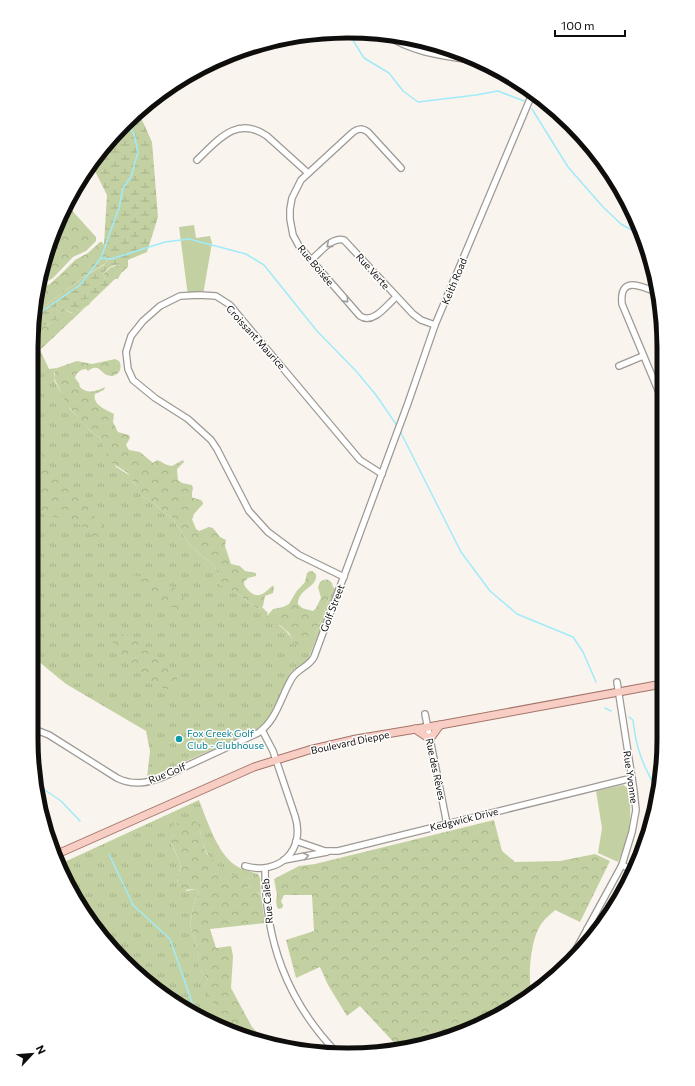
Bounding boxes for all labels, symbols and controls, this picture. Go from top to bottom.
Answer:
scale bar [555,12,625,38]
text: 100 m [561,18,595,32]
one-way arrow [326,241,333,248]
street label: Rue Boisée [295,242,337,288]
street label: Rue Verte [354,251,392,291]
street label: Keith Road [439,256,469,306]
one-way arrow [341,295,349,303]
street label: Croissant Maurice [224,302,288,372]
street label: Golf Street [317,583,347,633]
place label: Fox Creek Golf Club - Clubhouse [187,727,264,751]
street label: Boulevard Dieppe [310,728,390,756]
marker: Fox Creek Golf Club - Clubhouse [174,734,184,744]
street label: Rue des Rêves [424,737,449,802]
street label: Rue Yvonne [621,750,641,804]
street label: Rue Golf [147,760,187,786]
street label: Kedgwick Drive [429,805,499,833]
one-way arrow [303,852,309,861]
street label: Rue Caleb [259,878,275,924]
north arrow [12,1034,52,1074]
text: N [34,1043,49,1056]

